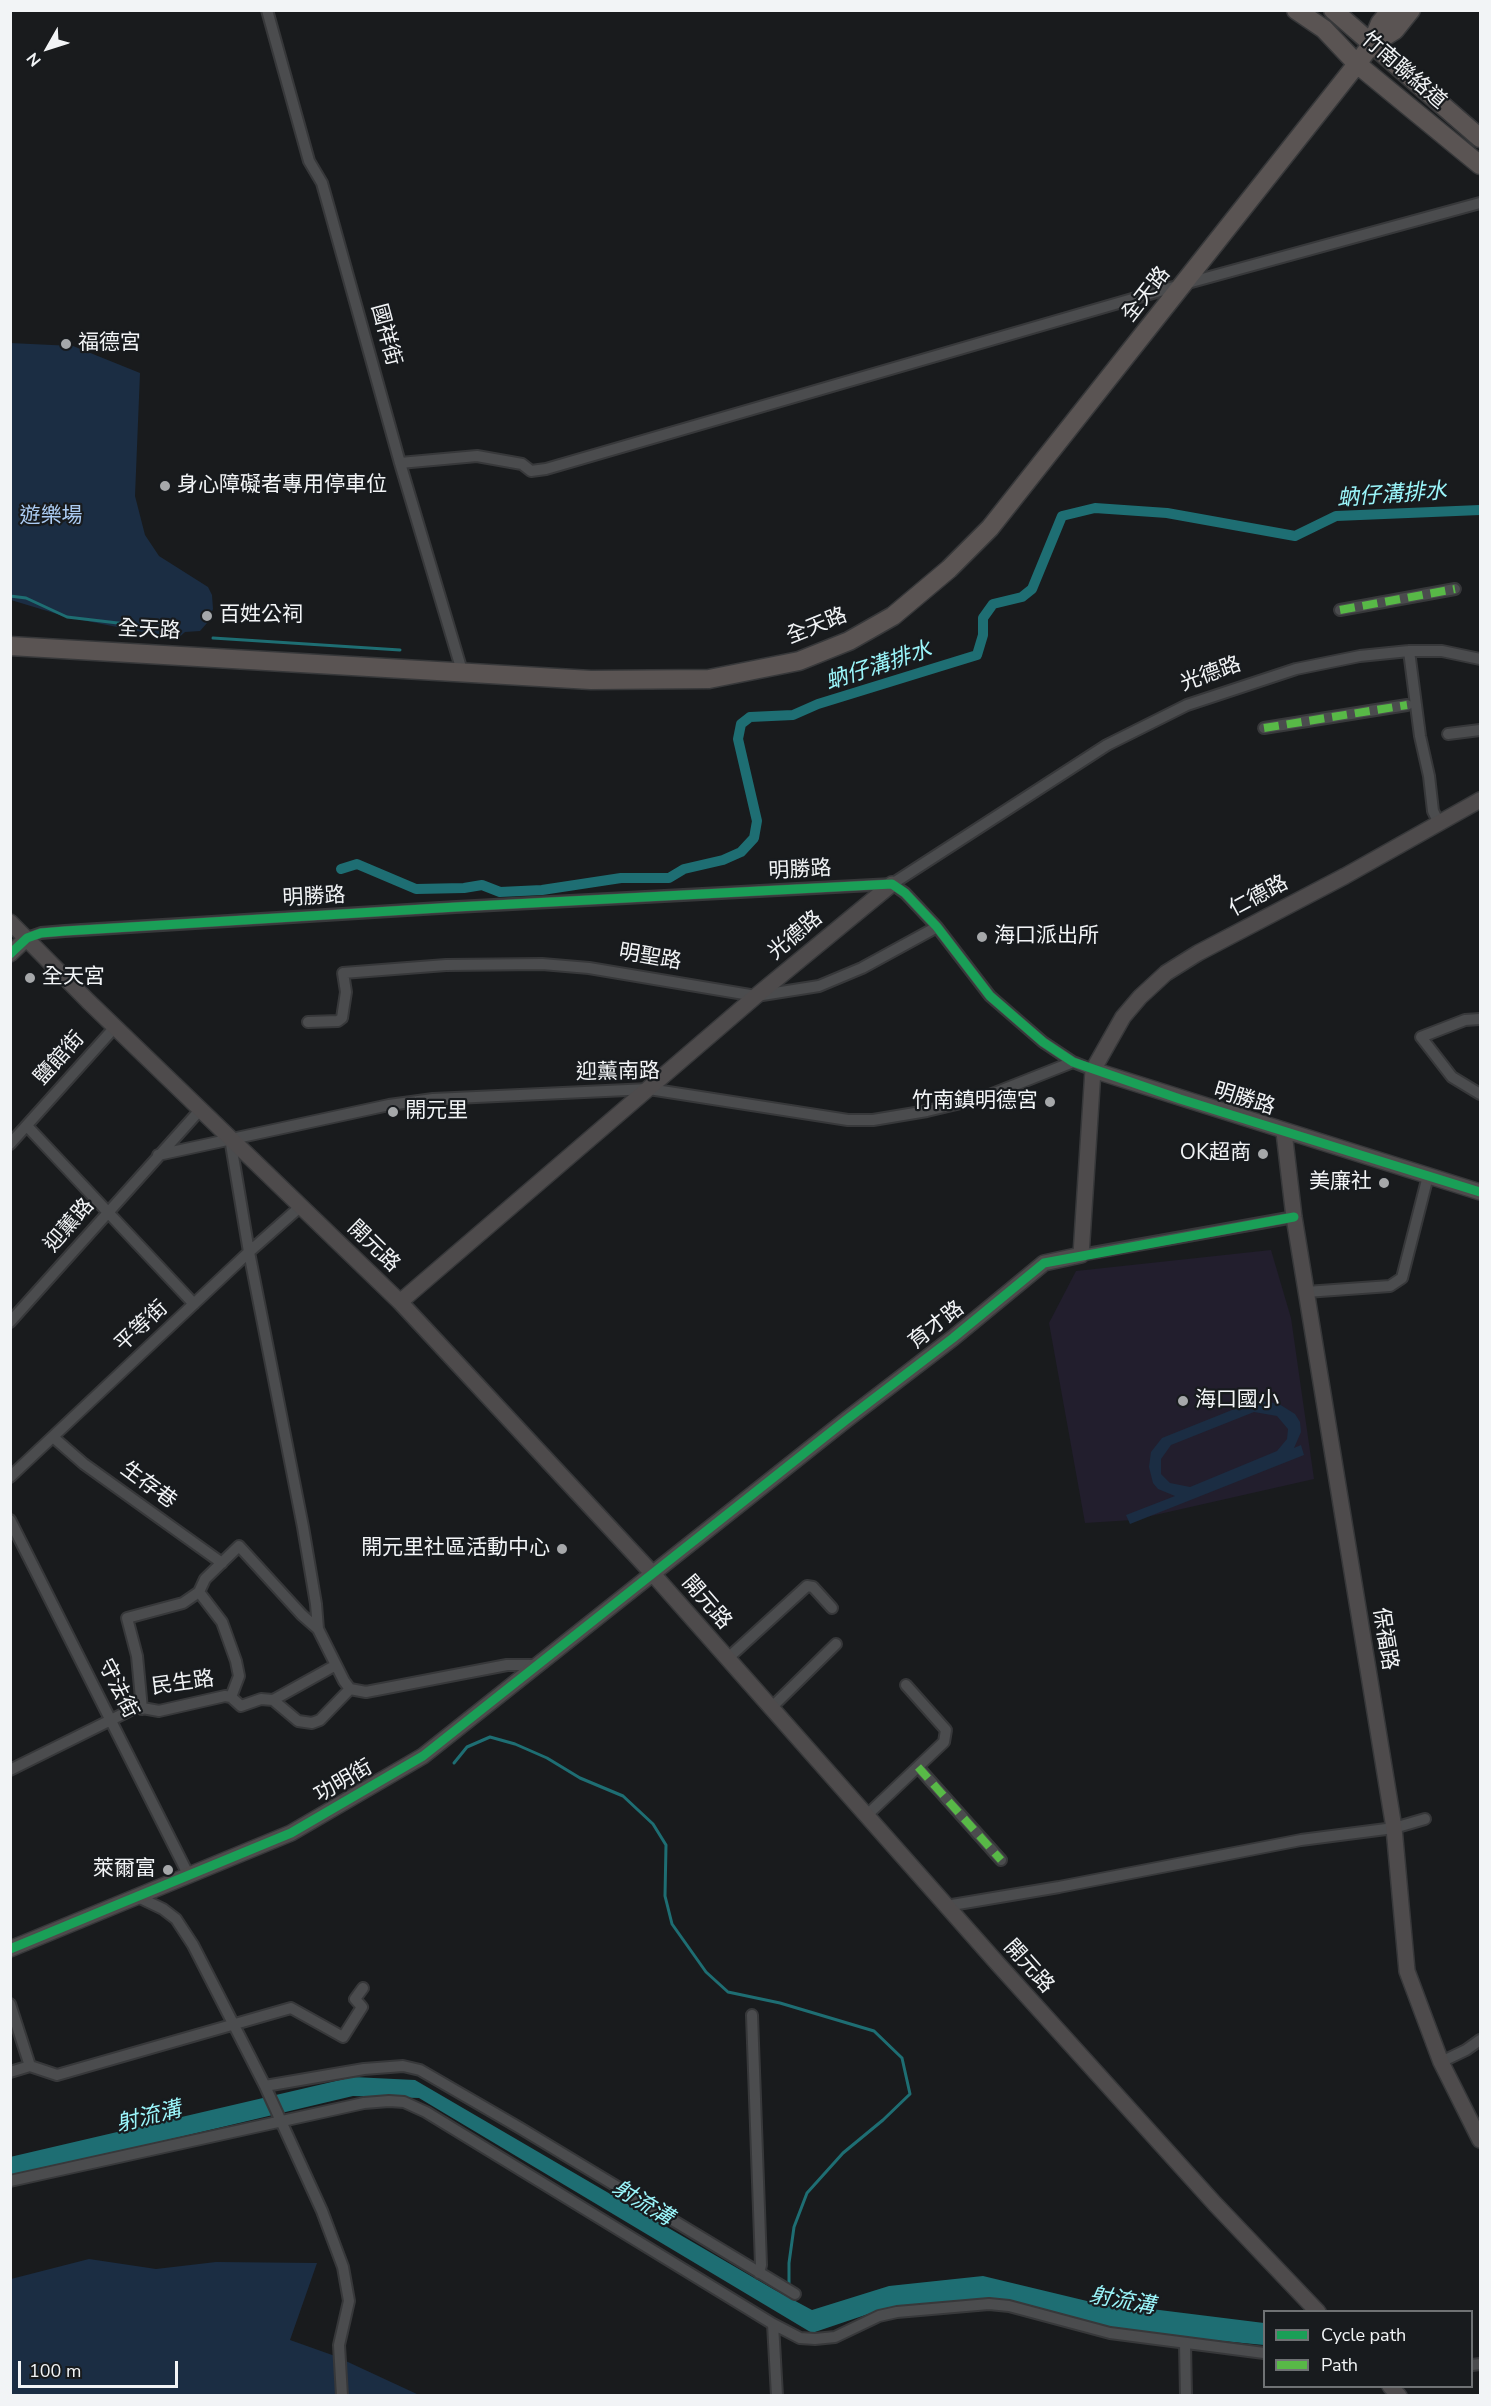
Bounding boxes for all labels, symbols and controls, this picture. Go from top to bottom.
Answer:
north arrow [18,18,78,78]
street label: 竹南聯絡道 [1355,27,1451,115]
text: N [22,48,46,71]
street label: 全天路 [1118,262,1176,328]
street label: 國祥街 [365,301,405,369]
place label: 福德宮 [78,331,141,357]
marker: 福德宮 [59,337,73,351]
place label: 身心障礙者專用停車位 [177,473,387,499]
marker: 身心障礙者專用停車位 [158,479,172,493]
water label: 蚋仔溝排水 [1336,479,1448,513]
park label: 遊樂場 [20,504,82,530]
place label: 百姓公祠 [219,603,303,629]
street label: 全天路 [783,604,851,650]
marker: 百姓公祠 [200,609,214,623]
street label: 全天路 [117,617,181,645]
water label: 蚋仔溝排水 [823,637,935,697]
street label: 光德路 [1177,652,1245,698]
street label: 明勝路 [768,857,832,885]
street label: 仁德路 [1225,871,1293,923]
street label: 明勝路 [282,884,346,912]
street label: 光德路 [764,906,828,966]
place label: 海口派出所 [994,924,1099,950]
marker: 海口派出所 [975,930,989,944]
street label: 明聖路 [617,940,683,976]
place label: 全天宮 [42,965,105,991]
marker: 全天宮 [23,971,37,985]
street label: 鹽館街 [30,1027,90,1091]
street label: 迎薰南路 [576,1060,660,1086]
street label: 明勝路 [1210,1079,1278,1121]
place label: 竹南鎮明德宮 [912,1089,1038,1115]
marker: 竹南鎮明德宮 [1043,1095,1057,1109]
place label: 開元里 [405,1099,468,1125]
marker: 開元里 [386,1105,400,1119]
place label: OK超商 [1180,1141,1251,1167]
marker: OK超商 [1256,1147,1270,1161]
place label: 美廉社 [1309,1170,1372,1196]
marker: 美廉社 [1377,1176,1391,1190]
street label: 迎薰路 [40,1194,100,1258]
street label: 開元路 [342,1216,404,1278]
street label: 平等街 [110,1296,174,1358]
street label: 育才路 [904,1297,970,1355]
place label: 海口國小 [1195,1388,1279,1414]
marker: 海口國小 [1176,1394,1190,1408]
street label: 生存巷 [115,1457,181,1515]
place label: 開元里社區活動中心 [361,1536,550,1562]
marker: 開元里社區活動中心 [555,1542,569,1556]
street label: 開元路 [676,1571,736,1635]
street label: 保福路 [1367,1606,1401,1672]
street label: 守法街 [91,1655,143,1723]
street label: 民生路 [150,1667,216,1701]
street label: 功明街 [310,1755,378,1809]
place label: 萊爾富 [93,1857,156,1883]
marker: 萊爾富 [161,1863,175,1877]
street label: 開元路 [998,1935,1058,1999]
water label: 射流溝 [114,2097,184,2139]
water label: 射流溝 [607,2176,677,2232]
water label: 射流溝 [1087,2283,1157,2321]
legend [1263,2310,1473,2388]
text: Cycle path [1321,2323,1406,2347]
scale bar [21,2349,182,2387]
text: Path [1321,2353,1358,2377]
text: 100 m [29,2359,81,2383]

